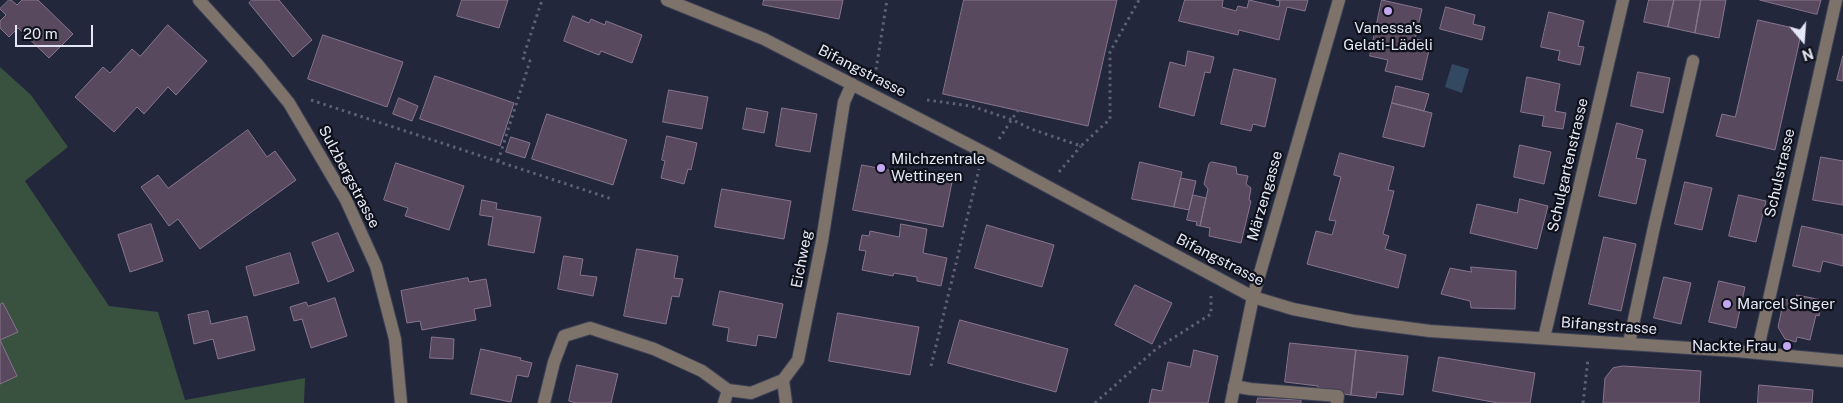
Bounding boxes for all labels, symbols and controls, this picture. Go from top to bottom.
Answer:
marker: Vanessa's Gelati-Lädeli [1382,5,1394,17]
scale bar [18,15,95,47]
north arrow [1778,15,1828,65]
place label: Vanessa's Gelati-Lädeli [1343,19,1433,54]
text: 20 m [23,25,58,42]
street label: Bifangstrasse [815,41,909,101]
text: N [1800,45,1815,64]
street label: Schulgartenstrasse [1544,96,1592,234]
street label: Sulzbergstrasse [314,123,384,231]
street label: Schulstrasse [1761,127,1799,219]
street label: Märzengasse [1244,149,1286,243]
place label: Milchzentrale Wettingen [891,150,985,185]
marker: Milchzentrale Wettingen [875,162,887,174]
street label: Eichweg [788,229,816,289]
street label: Bifangstrasse [1173,230,1267,290]
place label: Marcel Singer [1737,295,1835,313]
marker: Marcel Singer [1721,298,1733,310]
street label: Bifangstrasse [1560,314,1658,338]
place label: Nackte Frau [1692,337,1777,355]
marker: Nackte Frau [1781,340,1793,352]

